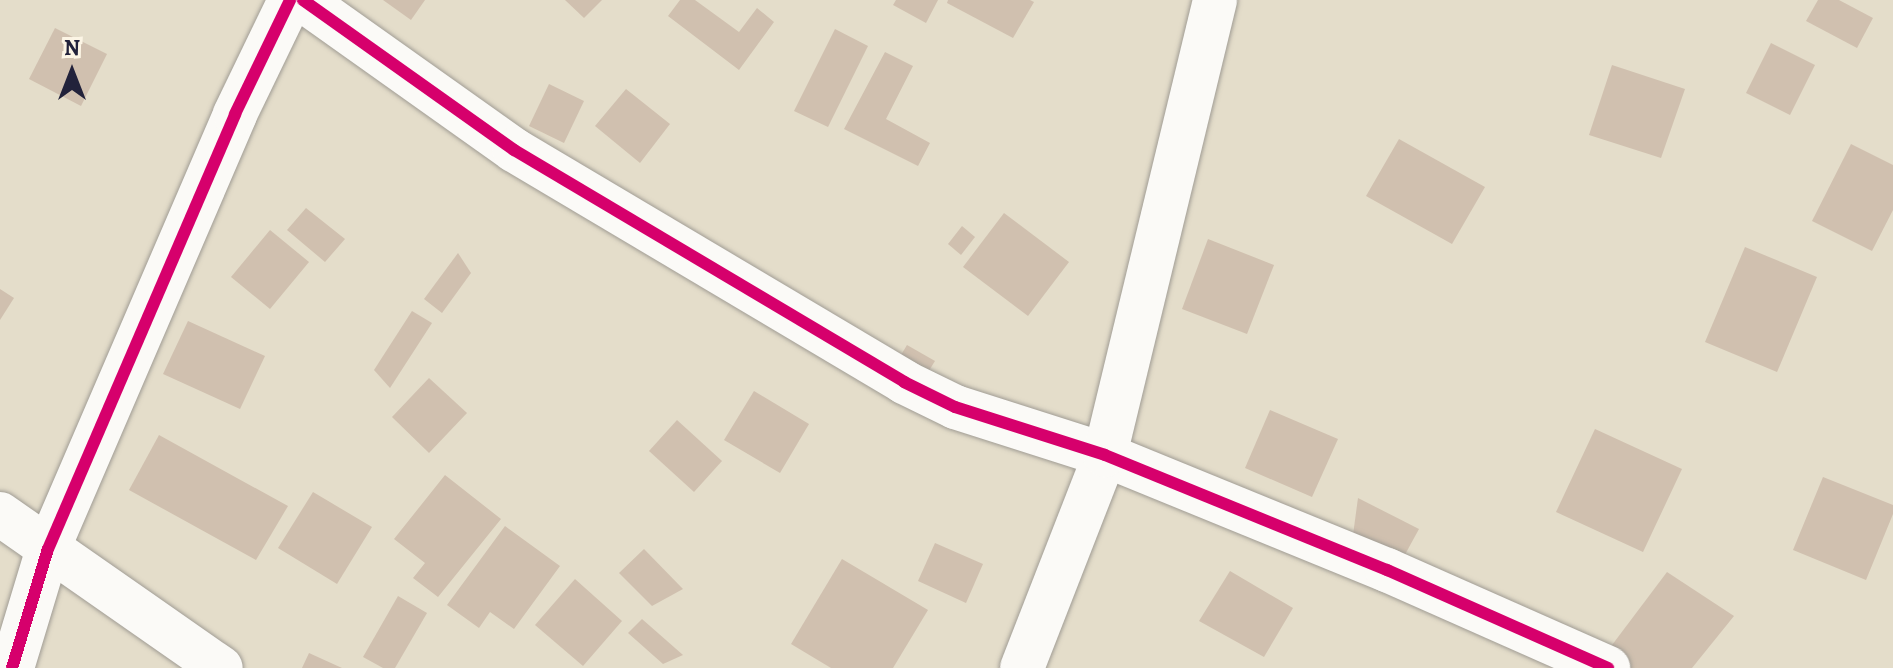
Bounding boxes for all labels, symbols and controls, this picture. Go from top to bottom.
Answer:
north arrow [32,32,112,112]
text: N [64,33,80,63]

